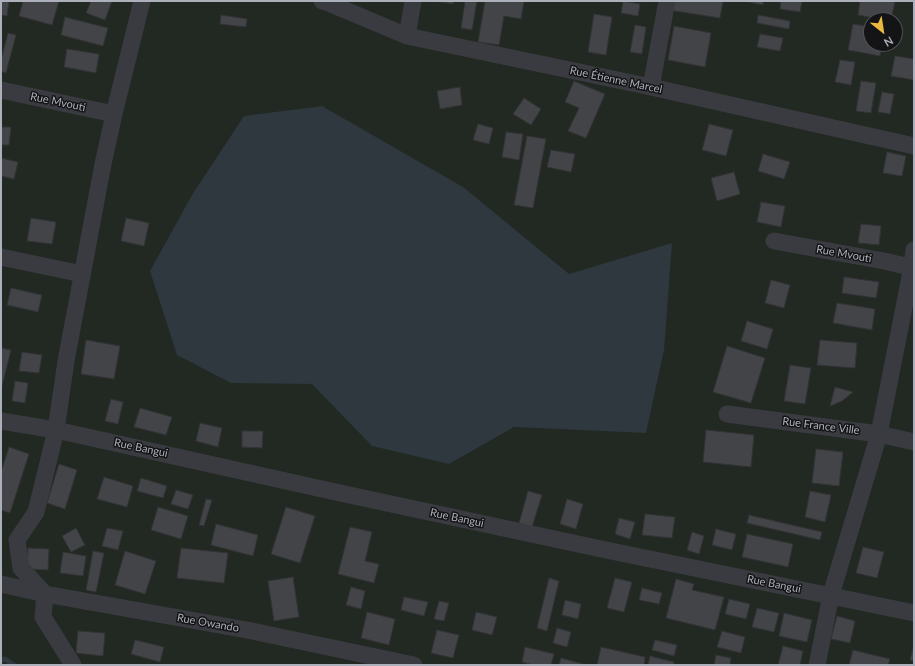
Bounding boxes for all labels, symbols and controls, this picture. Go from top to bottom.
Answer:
north arrow [863,12,903,52]
text: N [882,34,896,50]
street label: Rue Étienne Marcel [569,64,663,96]
street label: Rue Mvouti [29,90,87,114]
street label: Rue Mvouti [815,243,873,265]
street label: Rue France Ville [782,415,860,437]
street label: Rue Bangui [113,436,169,460]
street label: Rue Bangui [429,506,485,530]
street label: Rue Bangui [746,572,802,596]
street label: Rue Owando [176,611,240,635]

